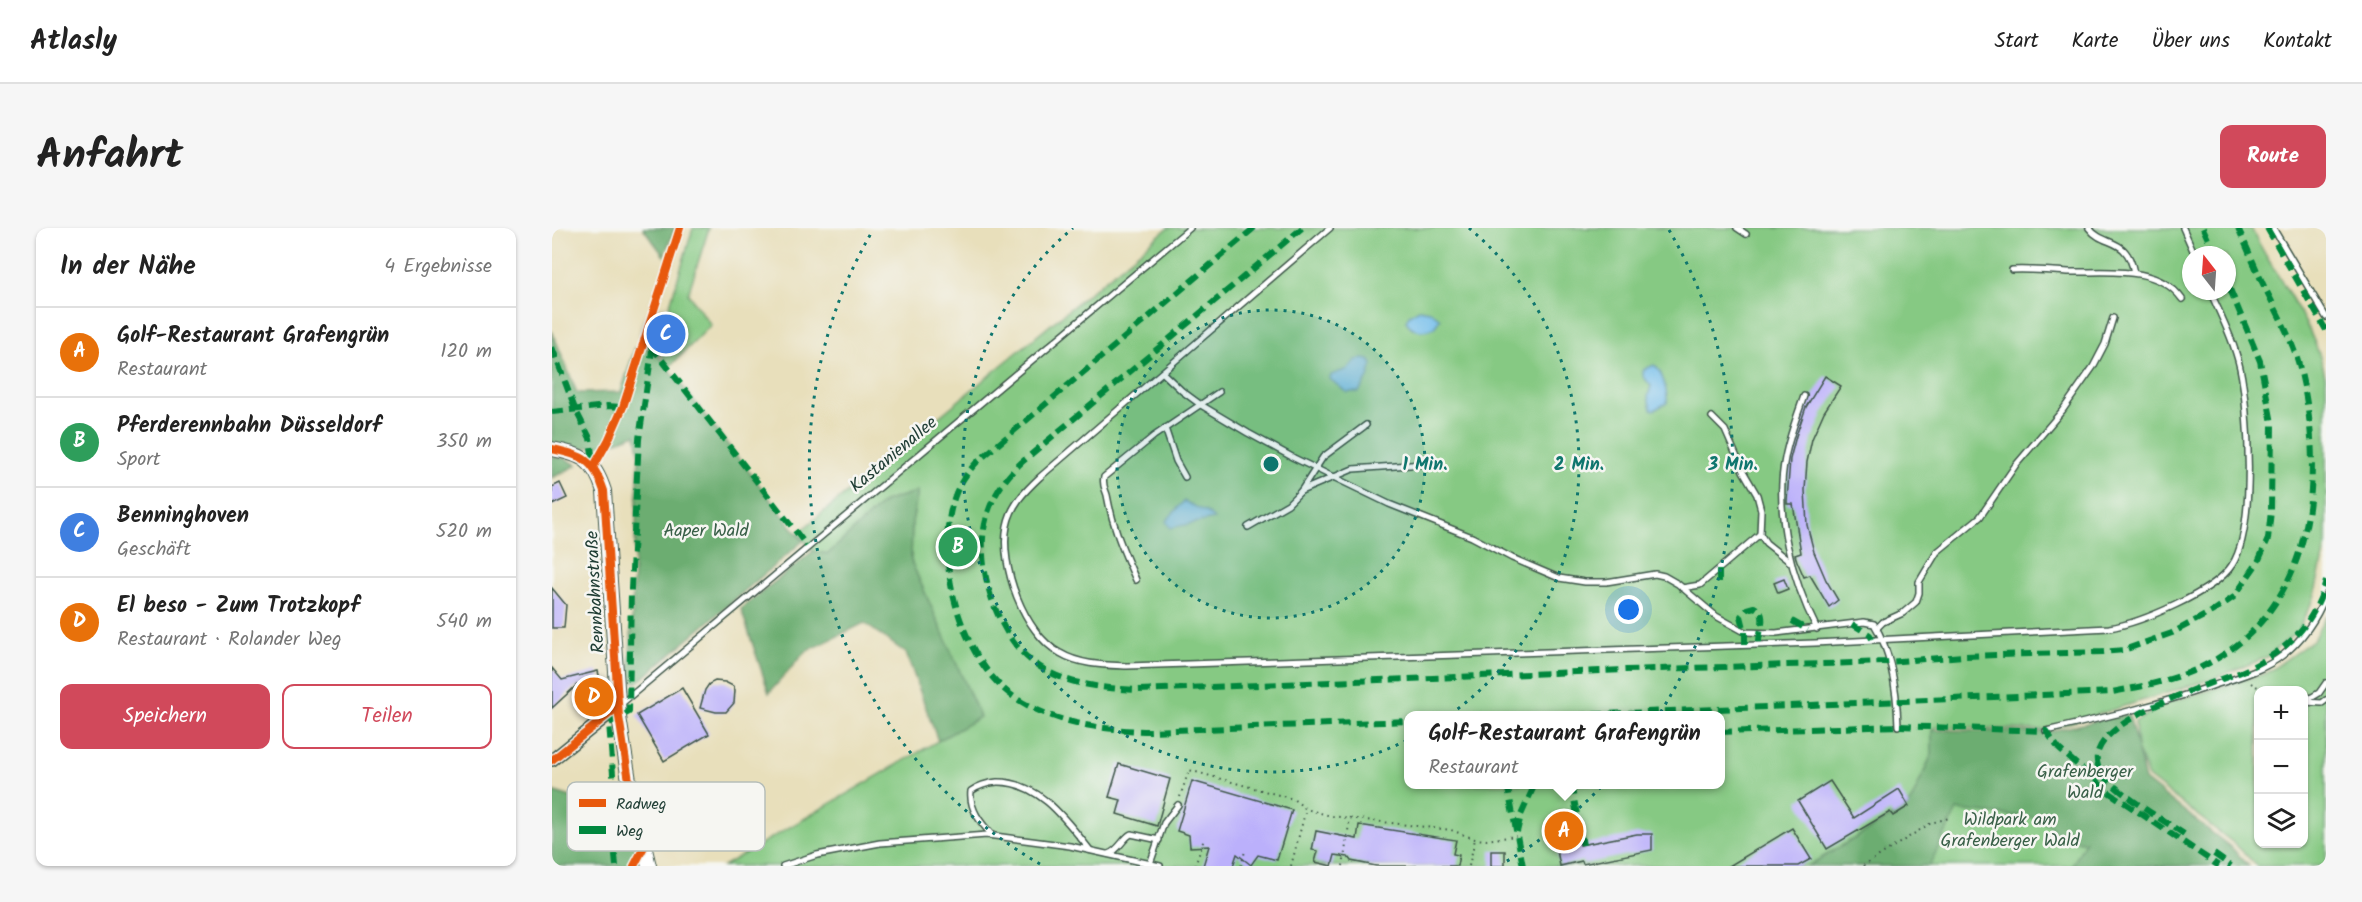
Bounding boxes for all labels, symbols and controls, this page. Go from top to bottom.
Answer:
text: Atlasly [30,19,117,64]
text: Start [1994,25,2039,58]
text: Karte [2072,25,2118,58]
text: Über uns [2151,25,2230,58]
text: Kontakt [2263,25,2332,58]
text: Anfahrt [36,123,183,190]
button: Route [2220,125,2326,188]
text: In der Nähe [60,246,196,288]
north arrow [2182,246,2236,300]
text: 4 Ergebnisse [384,251,492,283]
pin: C [646,312,686,356]
text: Golf-Restaurant Grafengrün [117,319,389,354]
text: A [73,336,86,368]
text: 120 m [440,336,492,368]
text: Restaurant [117,354,207,386]
text: Pferderennbahn Düsseldorf [117,409,382,444]
street label: Kastanienallee [844,409,944,501]
text: B [73,426,86,458]
text: 350 m [436,426,492,458]
text: Sport [117,444,161,476]
text: 1 Min. [1403,451,1447,480]
text: 2 Min. [1554,451,1604,480]
text: 3 Min. [1707,451,1758,480]
centre of rings [1261,454,1281,474]
text: Benninghoven [117,499,249,534]
text: C [73,516,86,548]
text: 520 m [436,516,492,548]
park label: Aaper Wald [663,517,750,546]
pin: B [938,524,978,570]
street label: Rennbahnstraße [578,530,614,654]
text: Geschäft [117,534,191,566]
text: El beso - Zum Trotzkopf [117,589,360,624]
your location [1614,595,1643,624]
text: D [73,606,86,638]
text: 540 m [436,606,492,638]
text: Restaurant · Rolander Weg [117,624,342,656]
pin: D [574,674,614,720]
button: Speichern [60,684,270,749]
button: Teilen [282,684,492,749]
map controls [2254,686,2308,848]
button: + [2254,686,2308,740]
popup [1404,711,1725,789]
text: Golf-Restaurant Grafengrün [1428,717,1701,752]
button: − [2254,740,2308,794]
text: Restaurant [1428,752,1519,784]
park label: Grafenberger Wald [2037,758,2134,808]
legend [567,782,765,851]
text: Radweg [616,792,666,817]
button: layers [2254,794,2308,848]
park label: Wildpark am Grafenberger Wald [1940,806,2081,856]
pin: A [1544,808,1584,854]
text: Weg [616,819,643,844]

